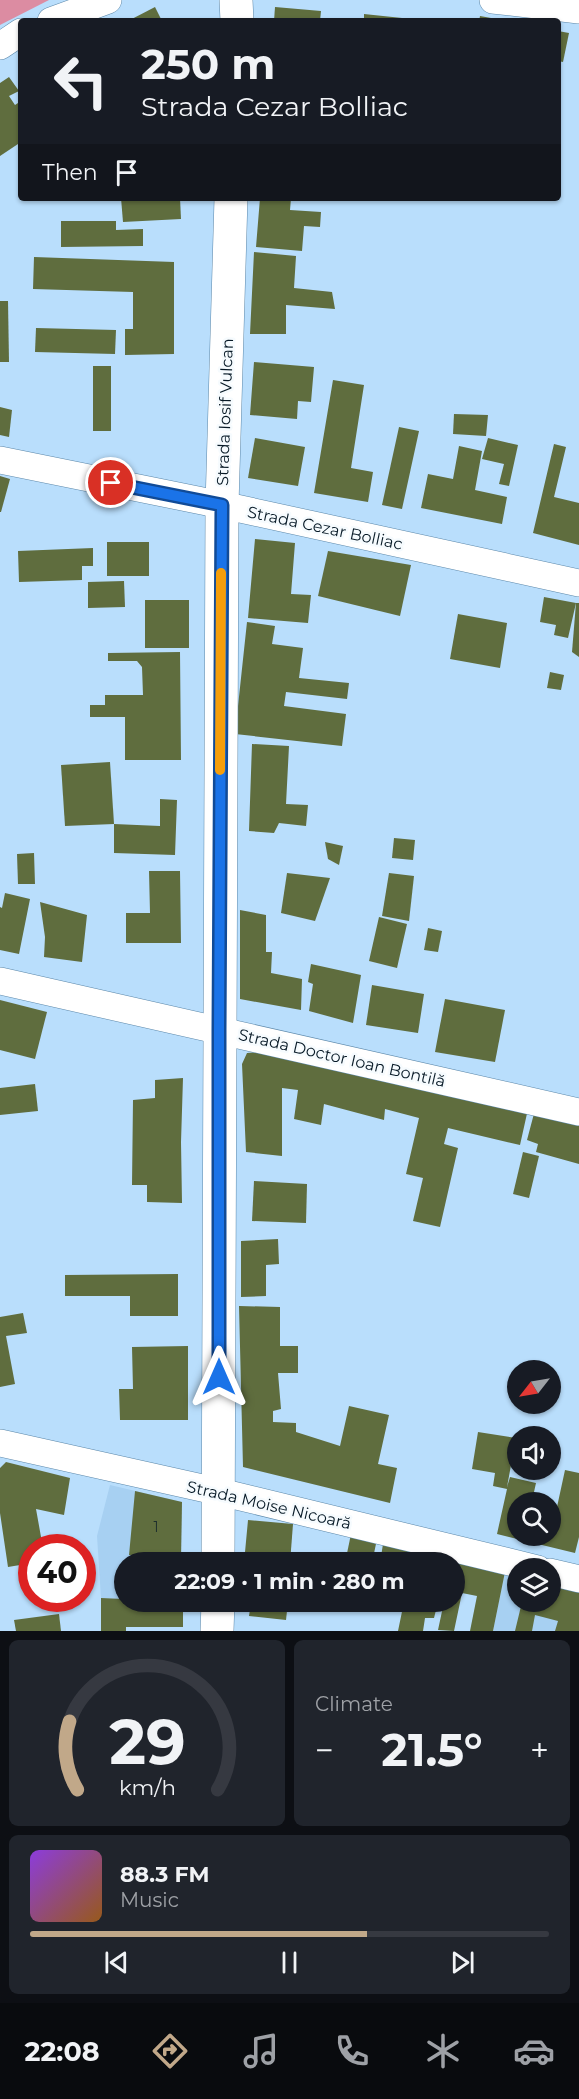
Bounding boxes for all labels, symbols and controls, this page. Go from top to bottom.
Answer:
text: 250 m [141,38,275,90]
icon: left [42,42,120,120]
text: Strada Cezar Bolliac [141,90,408,123]
icon: arrive [110,156,143,189]
text: Then [42,159,98,186]
street label: Strada Iosif Vulcan [213,338,237,486]
pin [85,457,136,508]
icon: arrive [94,466,127,499]
street label: Strada Cezar Bolliac [246,502,404,554]
street label: Strada Doctor Ioan Bontilă [237,1025,447,1091]
position arrow [187,1345,251,1409]
north arrow [507,1360,561,1414]
map controls [507,1360,561,1612]
button: sound [507,1426,561,1480]
street label: Strada Moise Nicoară [185,1477,353,1533]
button: search [507,1492,561,1546]
house number: 1 [153,1518,159,1536]
speed limit sign: 40 [18,1534,96,1612]
button: layers [507,1558,561,1612]
text: 22:09 · 1 min · 280 m [174,1568,405,1595]
text: Climate [315,1692,393,1716]
text: 29 [109,1704,185,1780]
text: 21.5° [381,1722,483,1777]
text: − [315,1730,334,1770]
text: + [530,1730,549,1770]
text: km/h [118,1774,176,1800]
text: 88.3 FM [120,1861,210,1888]
text: Music [120,1888,179,1912]
icon: previous [100,1946,133,1979]
icon: pause [273,1946,306,1979]
icon: next [446,1946,479,1979]
icon: directions [149,2030,191,2072]
icon: music [240,2030,282,2072]
icon: phone [331,2030,373,2072]
icon: climate [422,2030,464,2072]
icon: car [513,2030,555,2072]
text: 22:08 [24,2035,100,2068]

